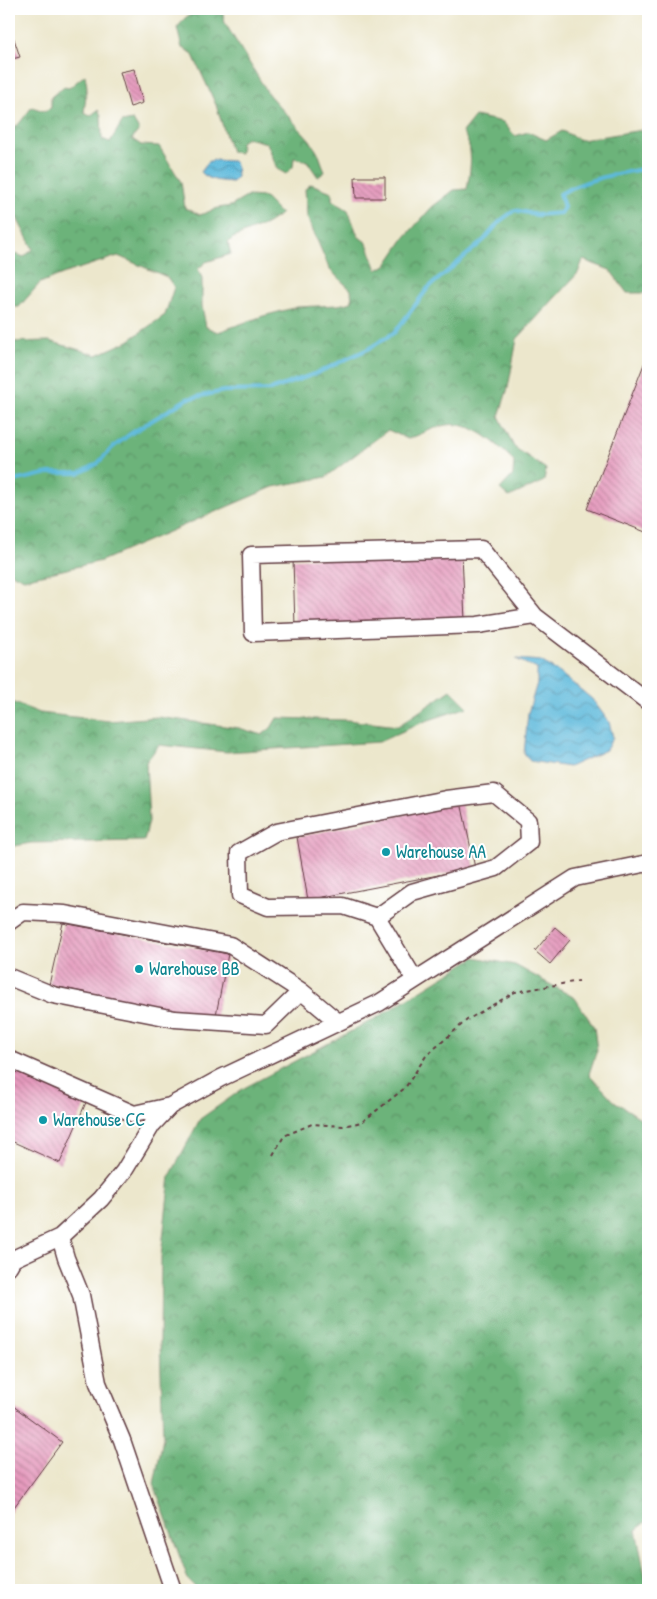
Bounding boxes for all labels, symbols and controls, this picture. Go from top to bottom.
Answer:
place label: Warehouse AA [396,839,486,864]
marker: Warehouse AA [380,846,392,858]
place label: Warehouse BB [149,956,240,981]
marker: Warehouse BB [133,963,145,975]
place label: Warehouse CC [53,1107,145,1132]
marker: Warehouse CC [37,1114,49,1126]

